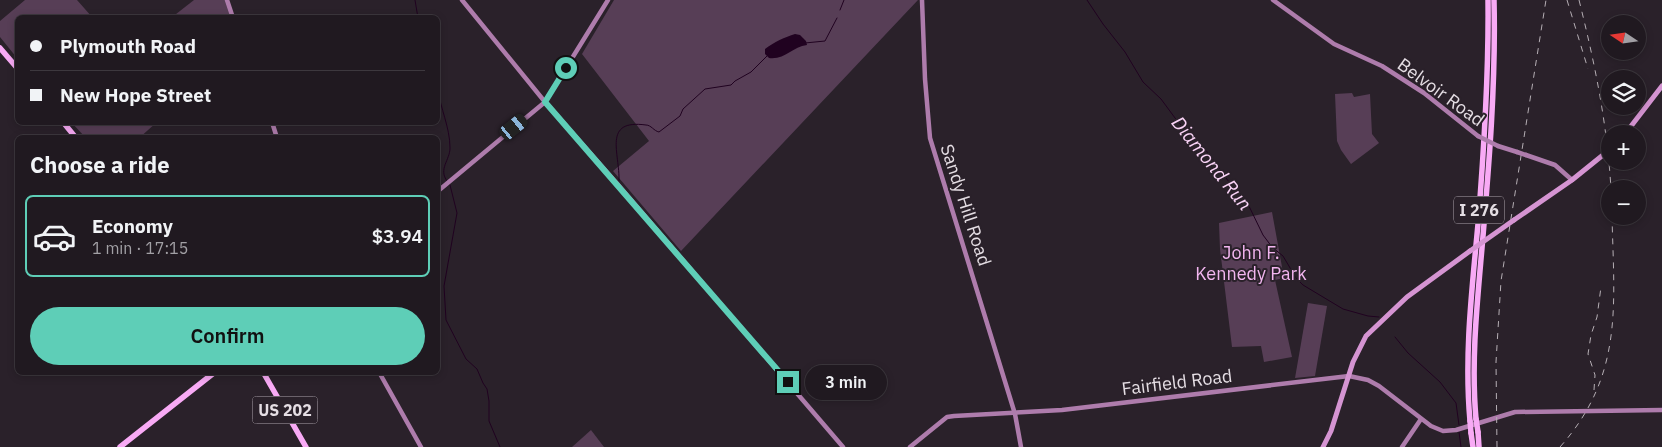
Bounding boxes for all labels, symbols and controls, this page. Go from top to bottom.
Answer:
north arrow [1601,15,1646,60]
map controls [1601,15,1646,225]
text: Plymouth Road [60,34,196,58]
street label: Belvoir Road [1393,53,1489,131]
route start [555,57,577,79]
button: layers [1601,70,1646,115]
text: New Hope Street [60,83,211,107]
water label: Diamond Run [1167,111,1257,215]
car [497,112,530,142]
button: + [1601,125,1646,170]
street label: Sandy Hill Road [936,141,996,269]
text: Choose a ride [30,150,170,179]
button: − [1601,180,1646,225]
road number: I 276 [1454,196,1504,224]
icon: car [32,214,77,259]
text: Economy [92,214,173,238]
text: $3.94 [372,224,423,248]
text: 1 min · 17:15 [92,238,188,258]
park label: John F. Kennedy Park [1195,241,1307,285]
button: Confirm [30,307,425,365]
callout: 3 min [806,364,888,400]
street label: Fairfield Road [1120,364,1234,400]
route end [777,371,799,393]
text: 3 min [825,372,867,392]
road number: US 202 [252,396,318,424]

